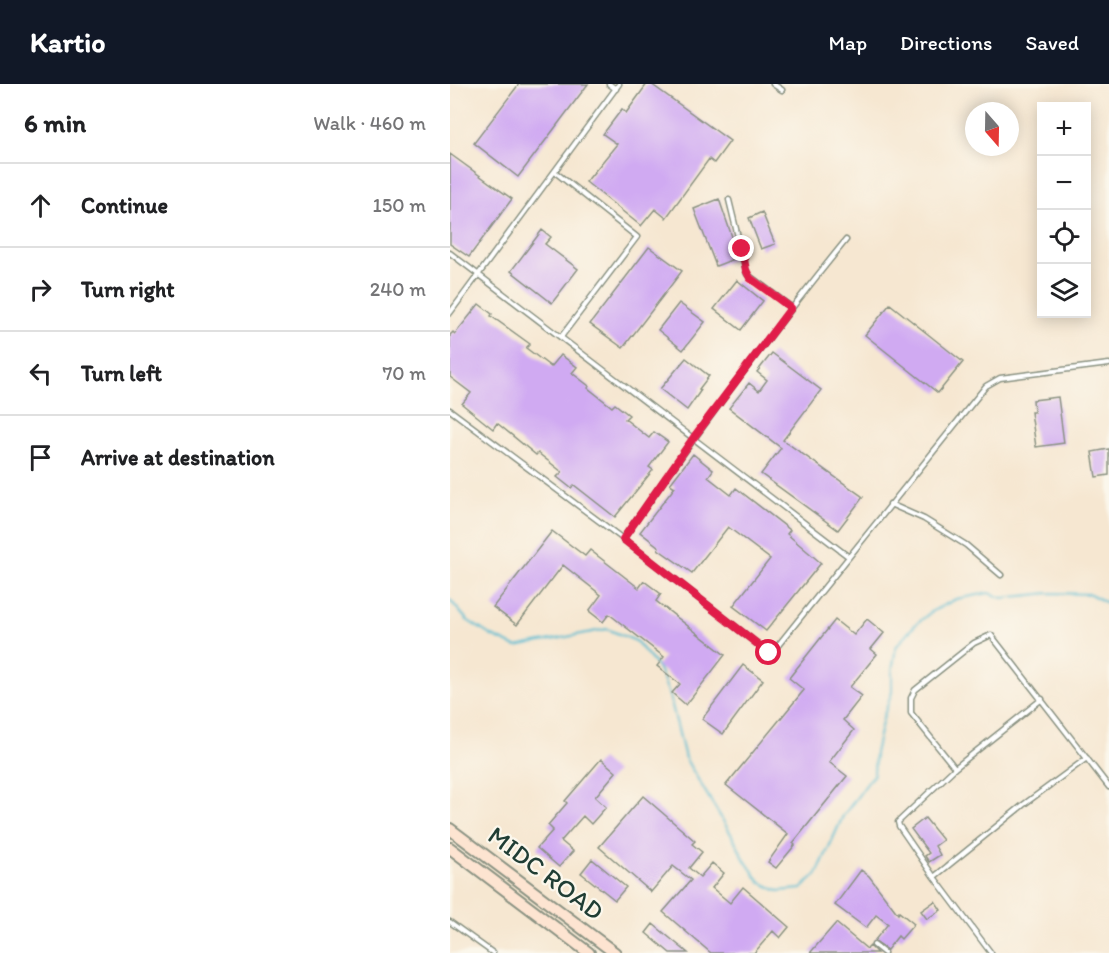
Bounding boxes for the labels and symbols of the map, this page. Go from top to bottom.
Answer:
north arrow [965,102,1019,156]
route end [728,235,754,261]
route start [755,639,781,665]
street label: MIDC ROAD [482,819,610,927]

